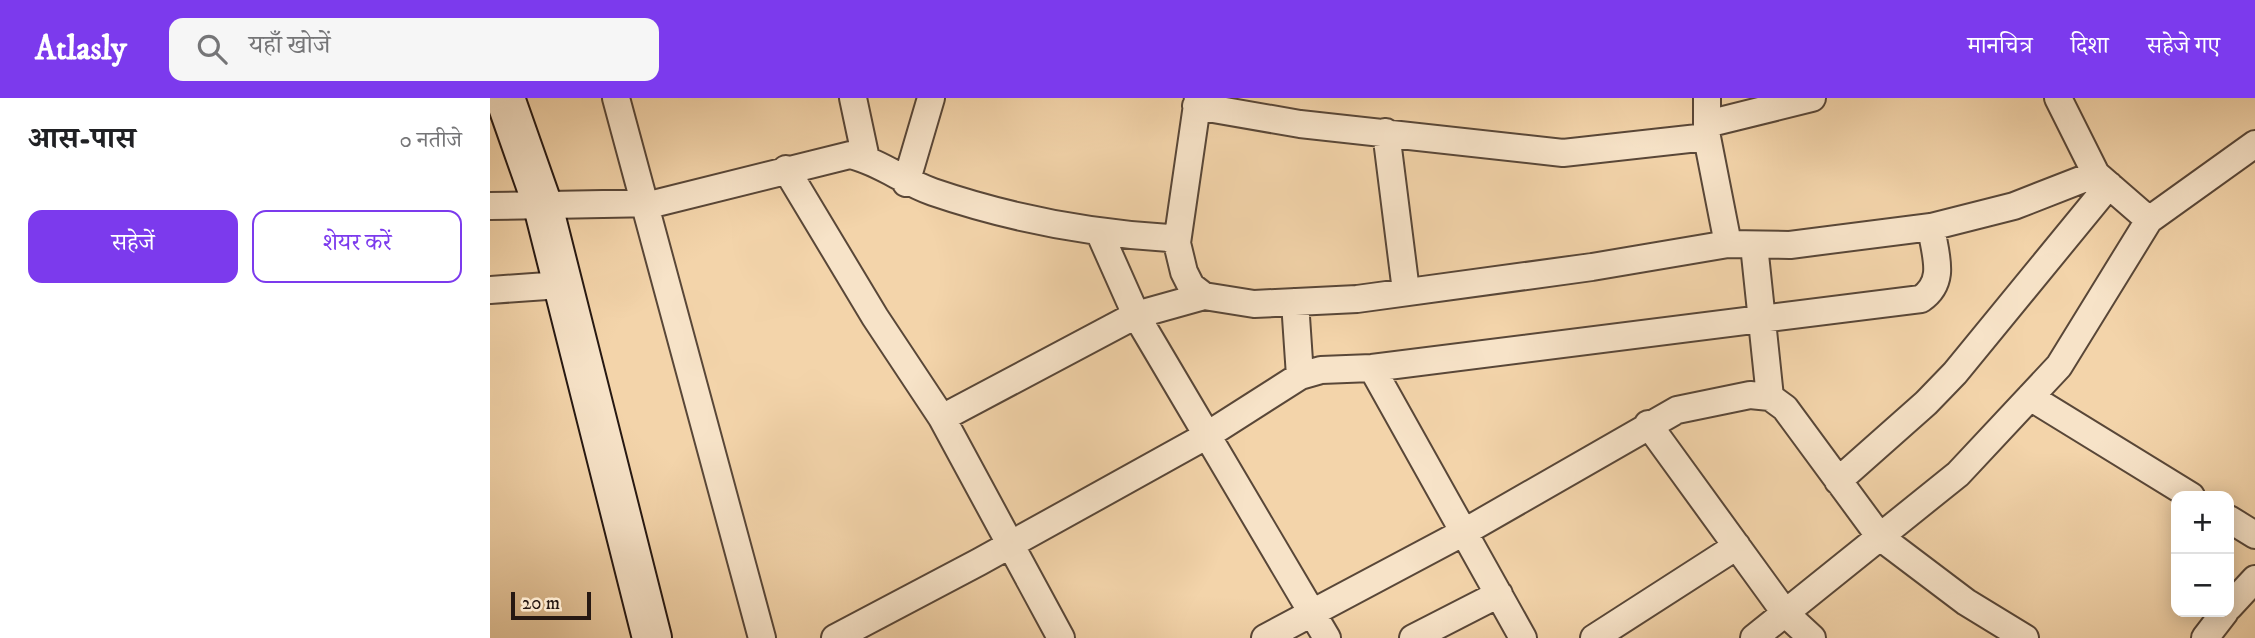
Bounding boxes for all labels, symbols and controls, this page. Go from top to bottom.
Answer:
search box [169,18,659,81]
text: Atlasly [35,29,127,70]
text: यहाँ खोजें [249,29,330,62]
icon: search [193,30,231,68]
text: मानचित्र [1967,31,2032,61]
text: दिशा [2070,31,2109,61]
text: सहेजे गए [2147,31,2220,61]
text: आस-पास [28,121,136,158]
text: 0 नतीजे [399,126,462,155]
button: सहेजें [28,210,238,283]
button: शेयर करें [252,210,462,283]
map controls [2171,491,2234,617]
button: + [2171,491,2234,554]
button: − [2171,554,2234,617]
scale bar [511,589,592,621]
text: 20 m [522,592,560,615]

